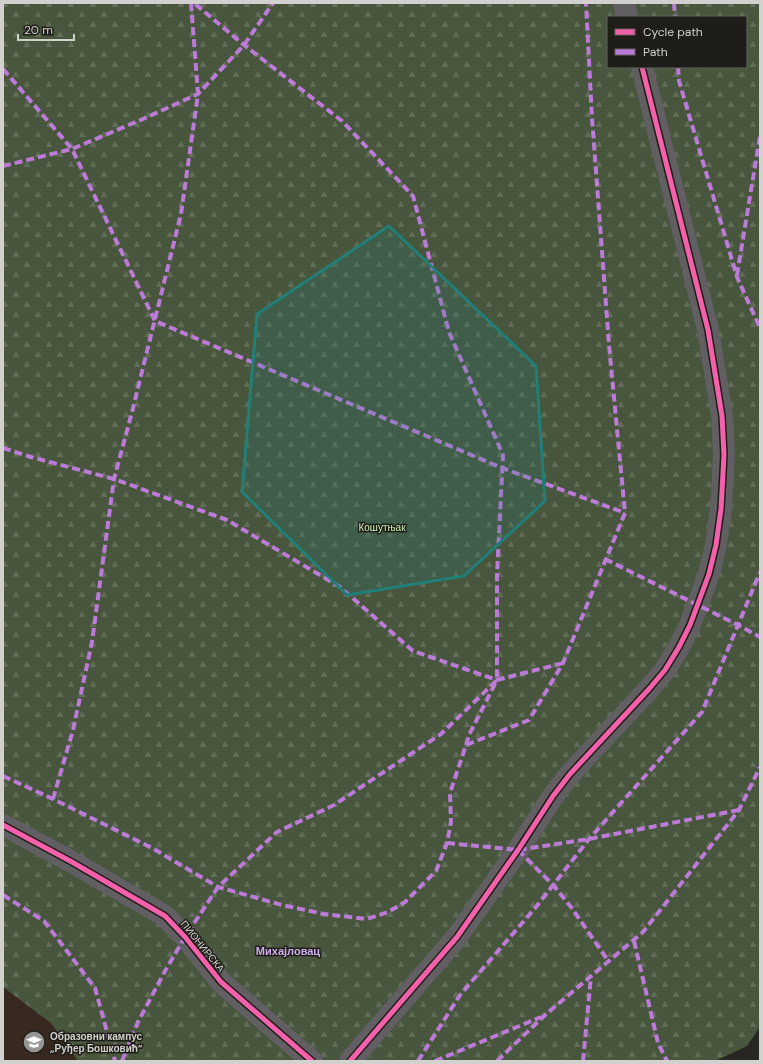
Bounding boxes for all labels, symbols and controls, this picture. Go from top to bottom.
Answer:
scale bar [18,16,74,42]
legend [607,16,747,68]
text: 20 m [24,22,53,38]
text: Cycle path [643,24,703,40]
text: Path [643,44,668,60]
park label: Кошутњак [358,521,406,534]
street label: ПИОНИРСКА [178,918,228,975]
district label: Михајловац [256,944,320,958]
school or university icon: Образовни кампус „Руђер Бошковић” [21,1029,47,1055]
place label: Образовни кампус „Руђер Бошковић” [50,1030,143,1055]

